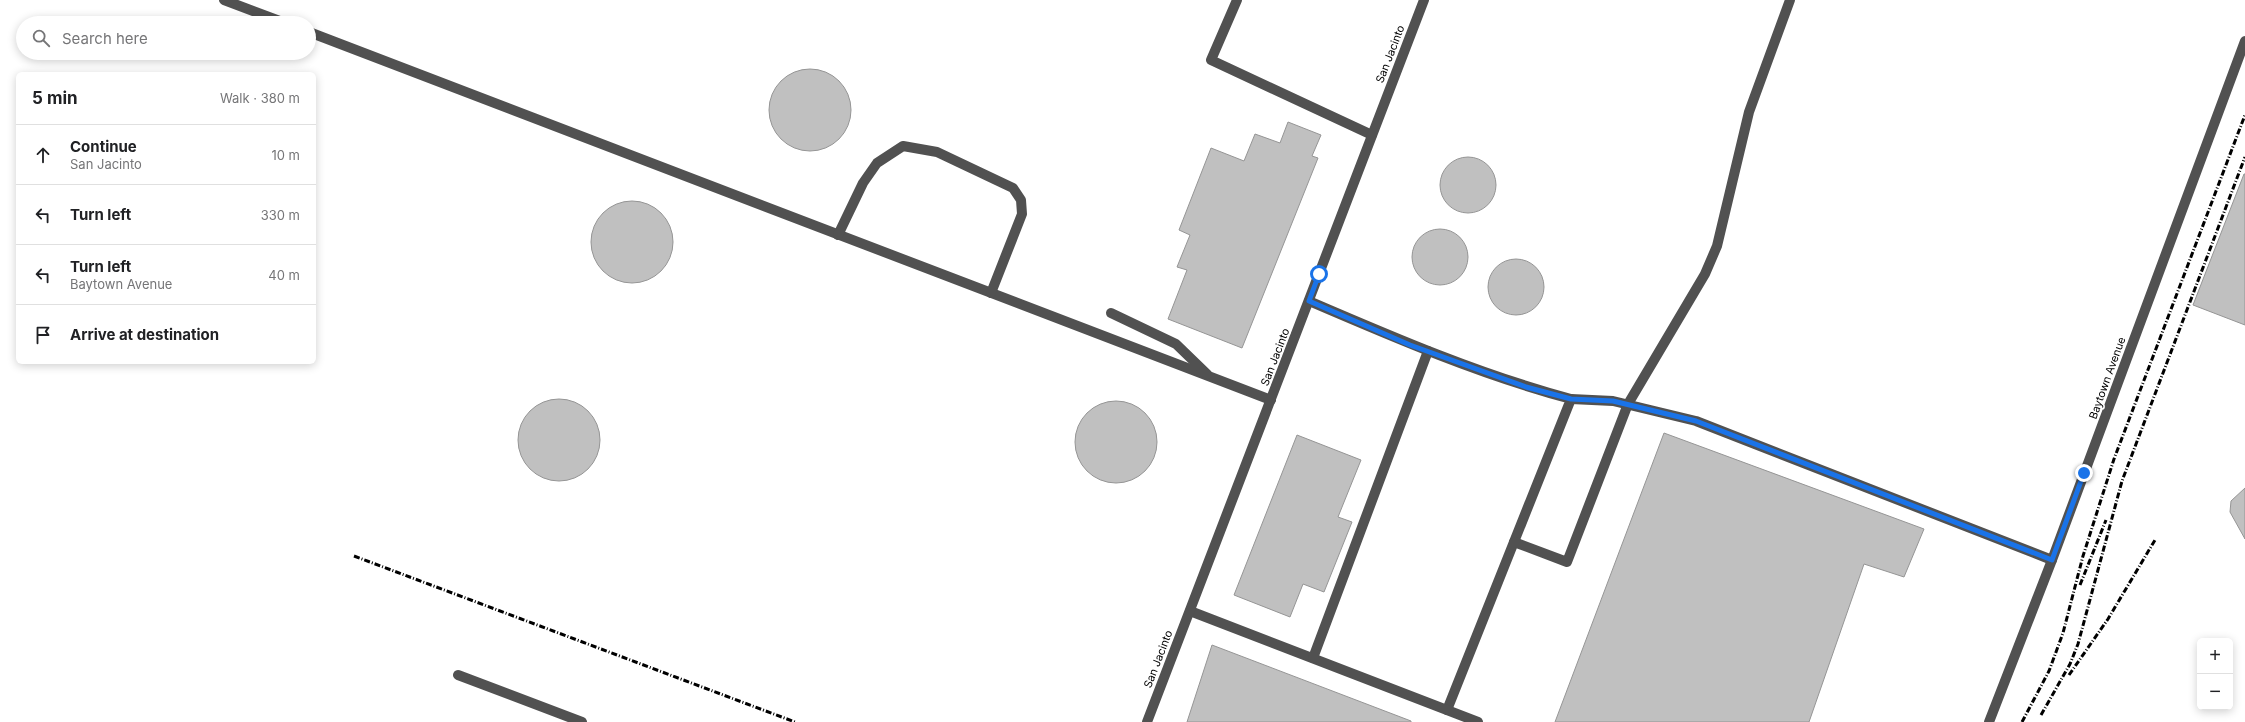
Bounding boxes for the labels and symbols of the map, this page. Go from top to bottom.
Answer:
street label: San Jacinto [1373,23,1408,85]
route start [1310,265,1328,283]
street label: San Jacinto [1258,326,1293,388]
street label: Baytown Avenue [2086,335,2128,421]
route end [2075,464,2093,482]
street label: San Jacinto [1141,628,1176,690]

